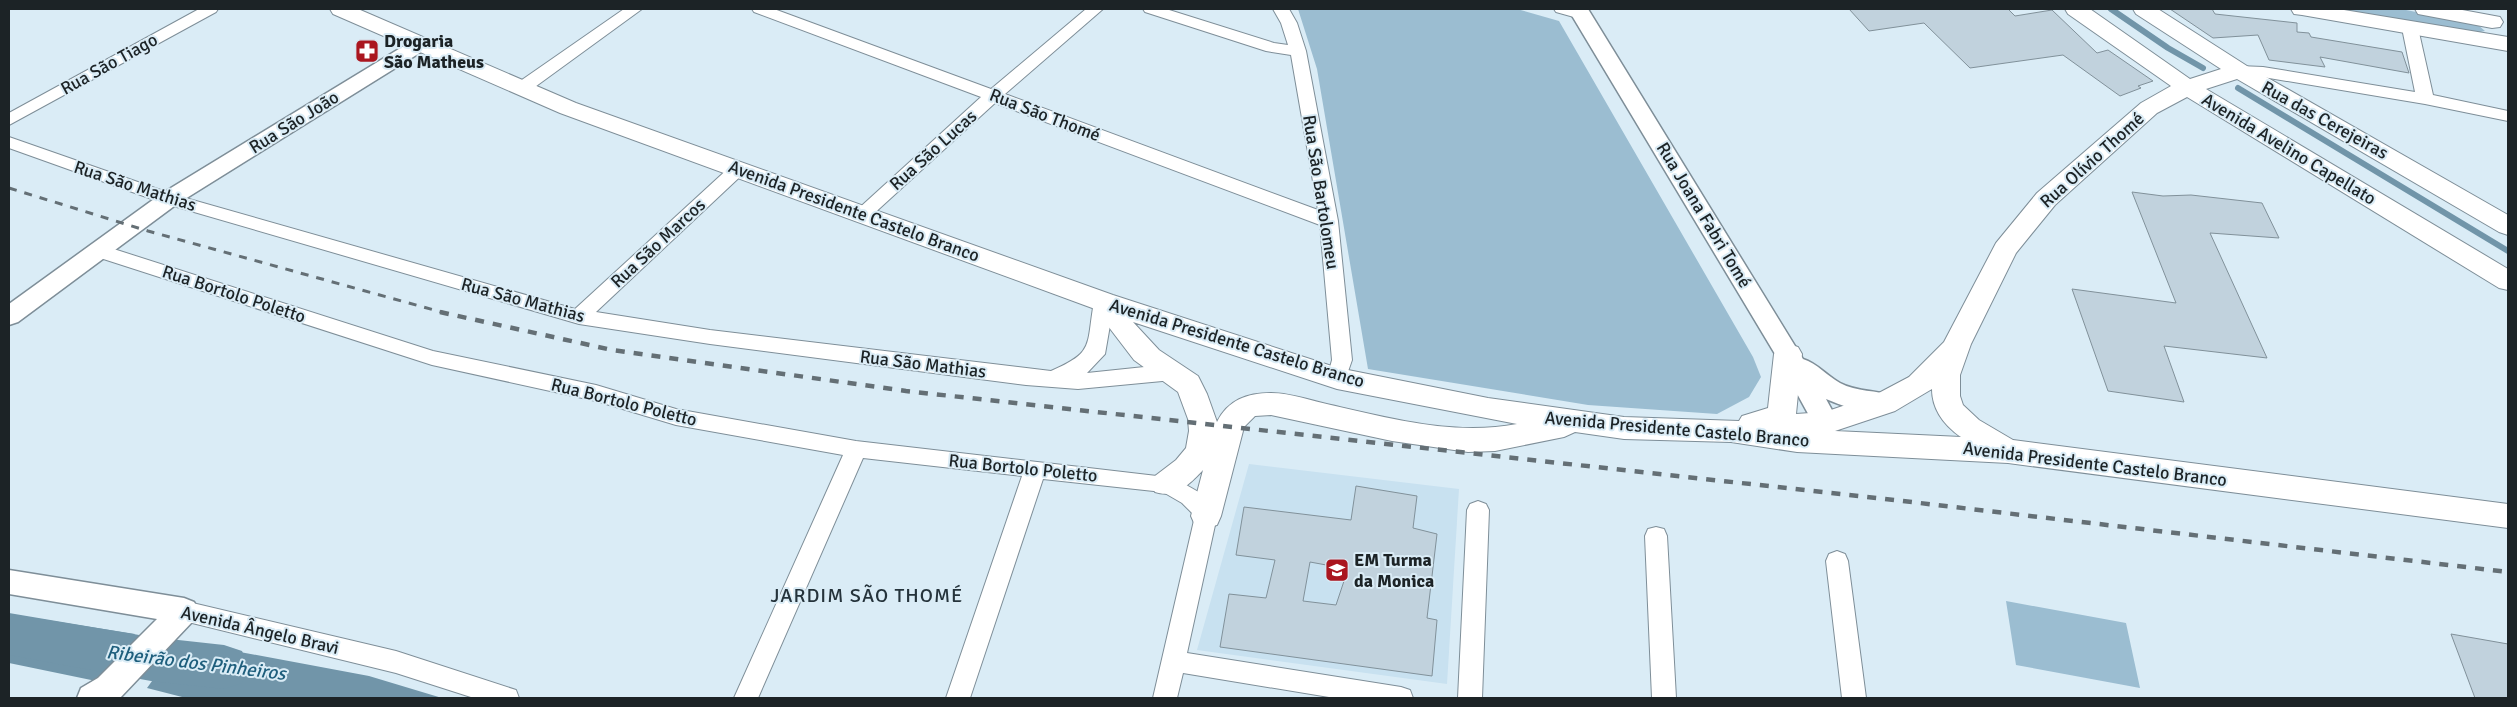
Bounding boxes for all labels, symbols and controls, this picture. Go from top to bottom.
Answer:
street label: Rua São Tiago [57,28,161,100]
place label: Drogaria São Matheus [384,30,484,73]
pharmacy icon: Drogaria São Matheus [354,38,380,64]
street label: Rua das Cerejeiras [2258,76,2392,164]
street label: Rua São Thomé [986,84,1104,146]
street label: Rua São João [245,86,343,158]
street label: Avenida Avelino Capellato [2198,88,2380,210]
street label: Rua São Lucas [885,105,981,195]
street label: Rua Olívio Thomé [2035,107,2149,213]
street label: Rua São Bartolomeu [1298,113,1344,271]
street label: Rua Joana Fabri Tomé [1652,138,1756,292]
street label: Avenida Presidente Castelo Branco [725,155,983,267]
street label: Rua São Mathias [71,156,199,216]
street label: Rua São Marcos [606,194,710,292]
street label: Rua Bortolo Poletto [160,260,308,328]
street label: Rua São Mathias [459,273,587,327]
street label: Avenida Presidente Castelo Branco [1107,294,1367,392]
street label: Rua São Mathias [859,345,988,383]
street label: Rua Bortolo Poletto [549,373,699,431]
street label: Avenida Presidente Castelo Branco [1544,406,1810,452]
street label: Avenida Presidente Castelo Branco [1962,437,2228,491]
street label: Rua Bortolo Poletto [948,449,1098,487]
place label: EM Turma da Monica [1354,549,1434,592]
school or university icon: EM Turma da Monica [1324,557,1350,583]
district label: JARDIM SÃO THOMÉ [771,583,963,608]
street label: Avenida Ângelo Bravi [179,601,341,659]
water label: Ribeirão dos Pinheiros [105,640,289,686]

